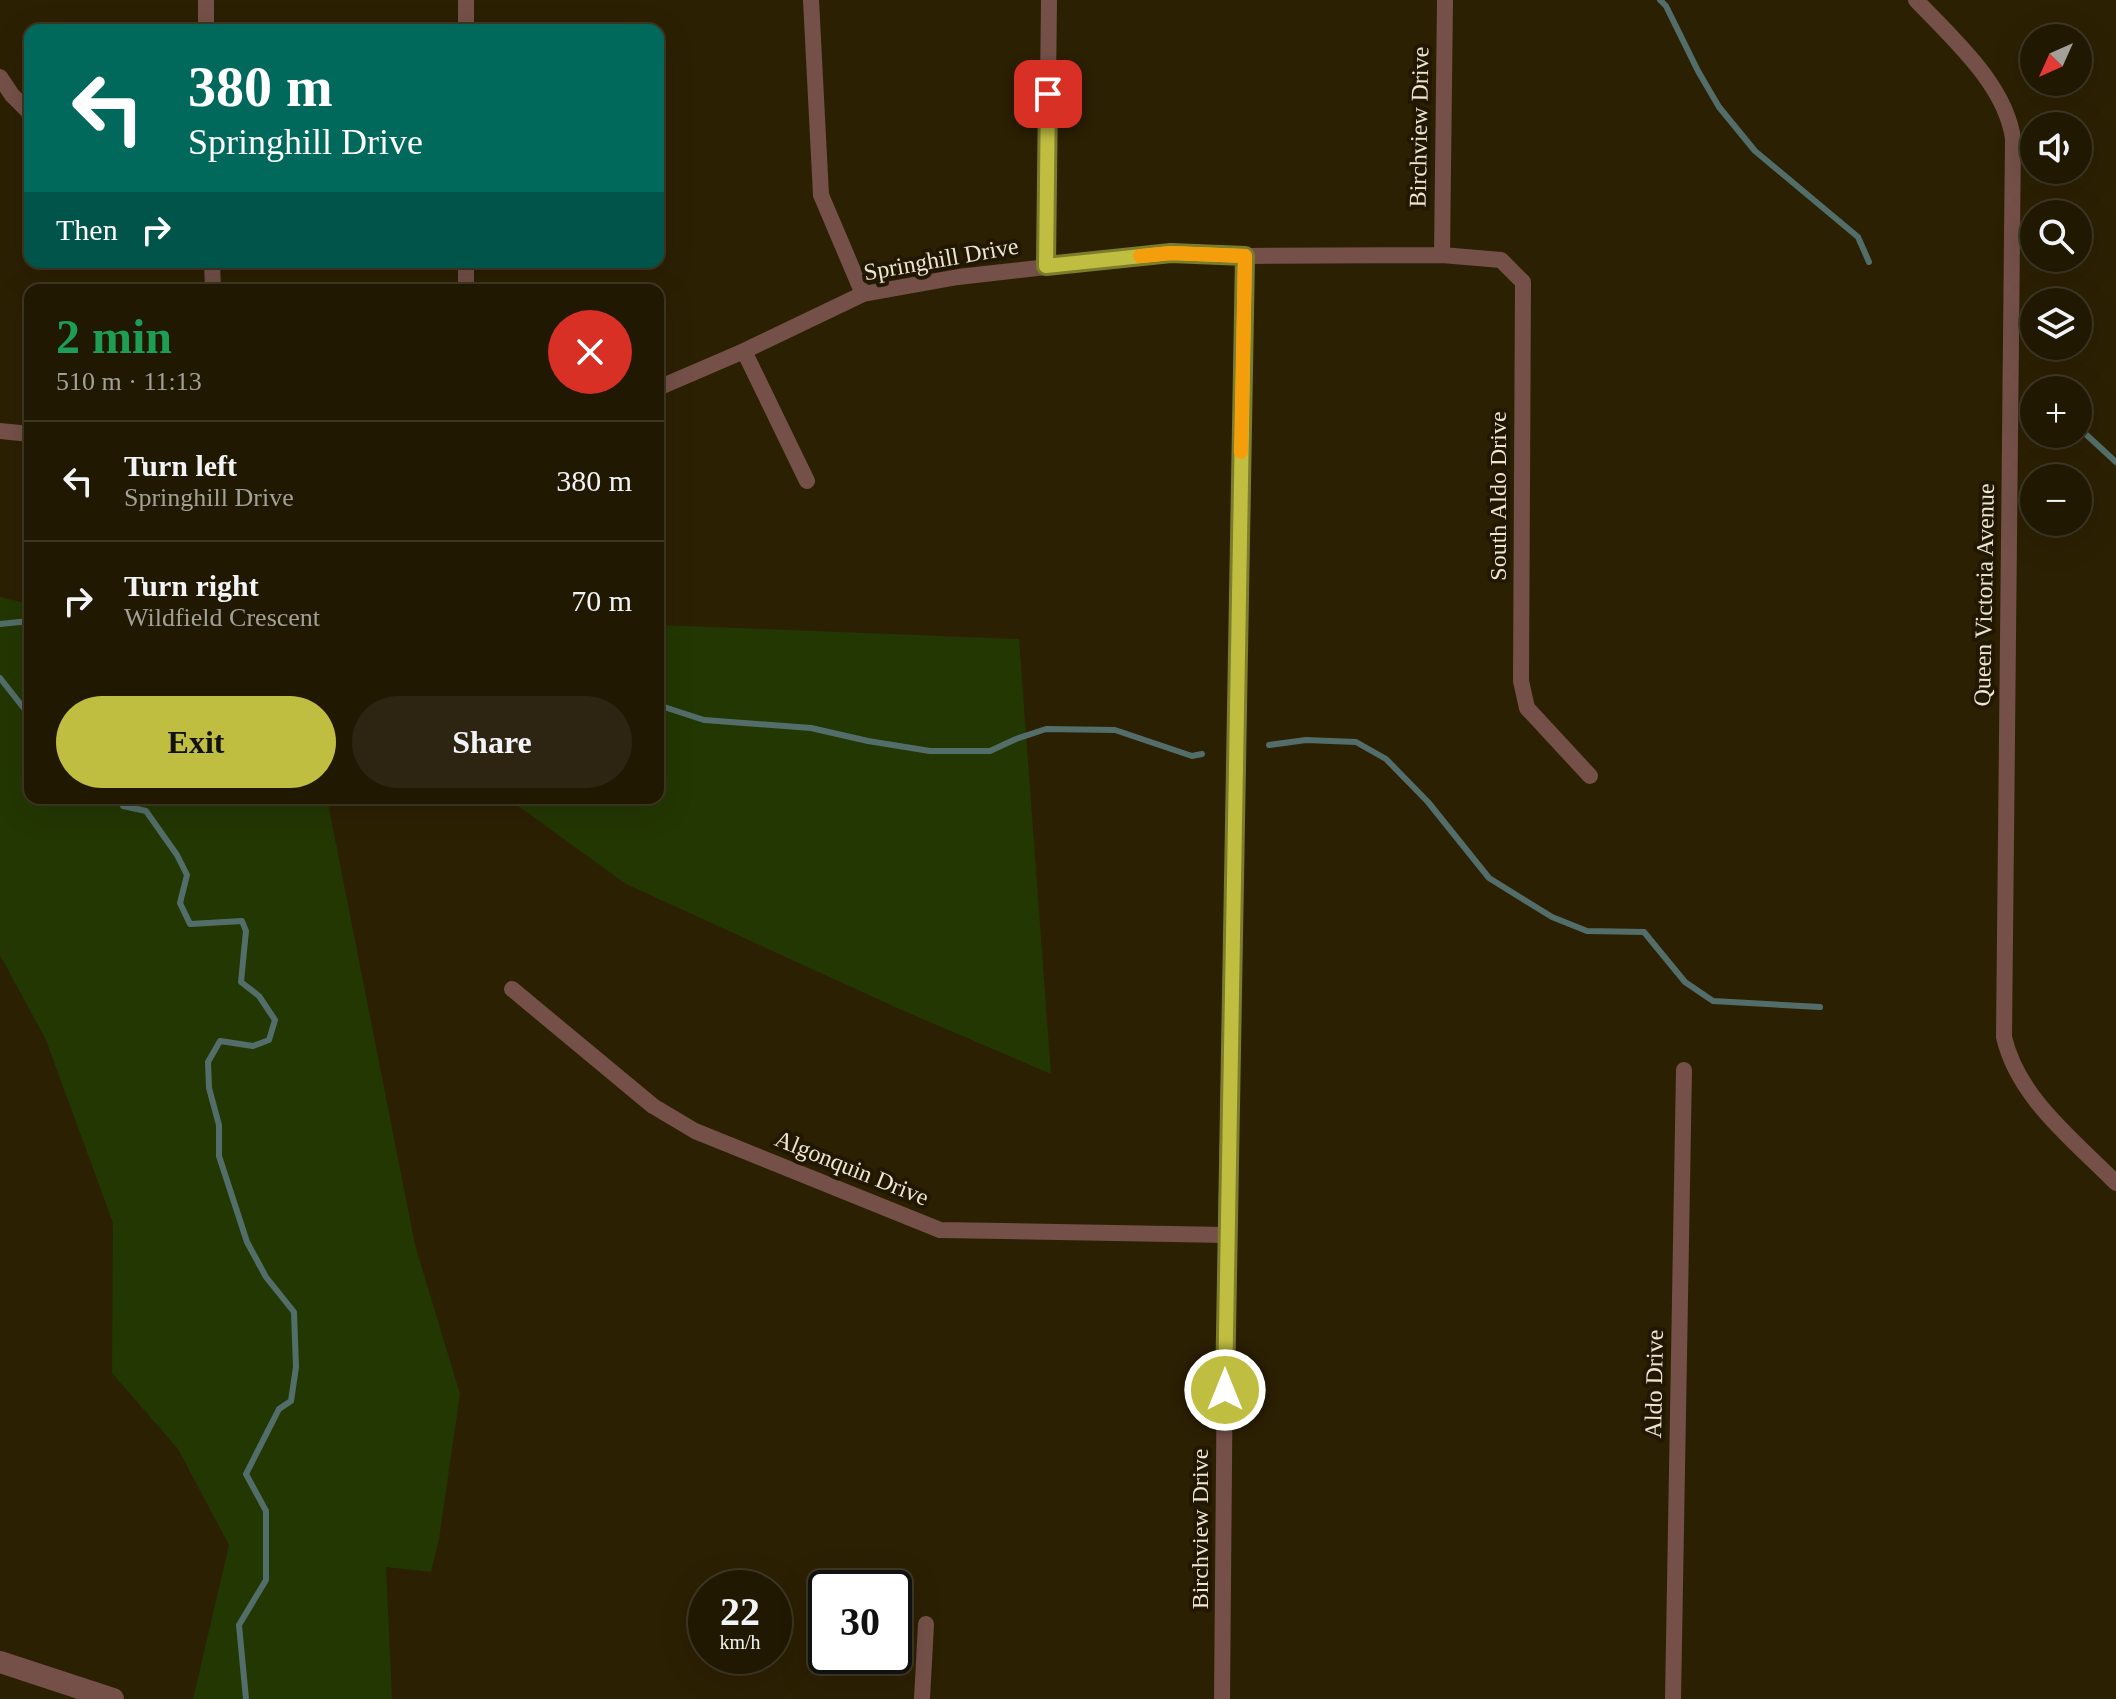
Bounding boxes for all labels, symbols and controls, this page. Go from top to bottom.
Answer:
north arrow [2020,24,2092,96]
map controls [2020,24,2092,536]
street label: Birchview Drive [1405,46,1433,208]
icon: left [56,56,160,160]
text: 380 m [188,56,333,118]
pin [1014,60,1082,128]
icon: arrive [1026,72,1070,116]
button: sound [2020,112,2092,184]
text: Springhill Drive [188,122,423,162]
button: search [2020,200,2092,272]
icon: right [134,208,178,252]
text: Then [56,213,118,246]
street label: Springhill Drive [862,233,1020,285]
button: layers [2020,288,2092,360]
text: 2 min [56,310,172,363]
button: close [548,310,632,394]
text: 510 m · 11:13 [56,367,202,396]
button: + [2020,376,2092,448]
street label: South Aldo Drive [1485,411,1511,581]
text: Turn left [124,449,237,482]
icon: left [56,459,100,503]
text: 380 m [556,464,632,497]
button: − [2020,464,2092,536]
text: Springhill Drive [124,483,294,512]
street label: Queen Victoria Avenue [1969,483,1999,707]
text: Turn right [124,569,259,602]
icon: right [56,579,100,623]
text: 70 m [571,584,632,617]
text: Wildfield Crescent [124,603,320,632]
button: Exit [56,696,336,788]
button: Share [352,696,632,788]
street label: Algonquin Drive [771,1125,933,1211]
street label: Aldo Drive [1640,1329,1668,1439]
position arrow [1183,1348,1267,1432]
street label: Birchview Drive [1187,1449,1213,1609]
speed limit sign: 30 [808,1570,912,1674]
text: 22 [720,1589,760,1634]
text: km/h [719,1631,761,1653]

